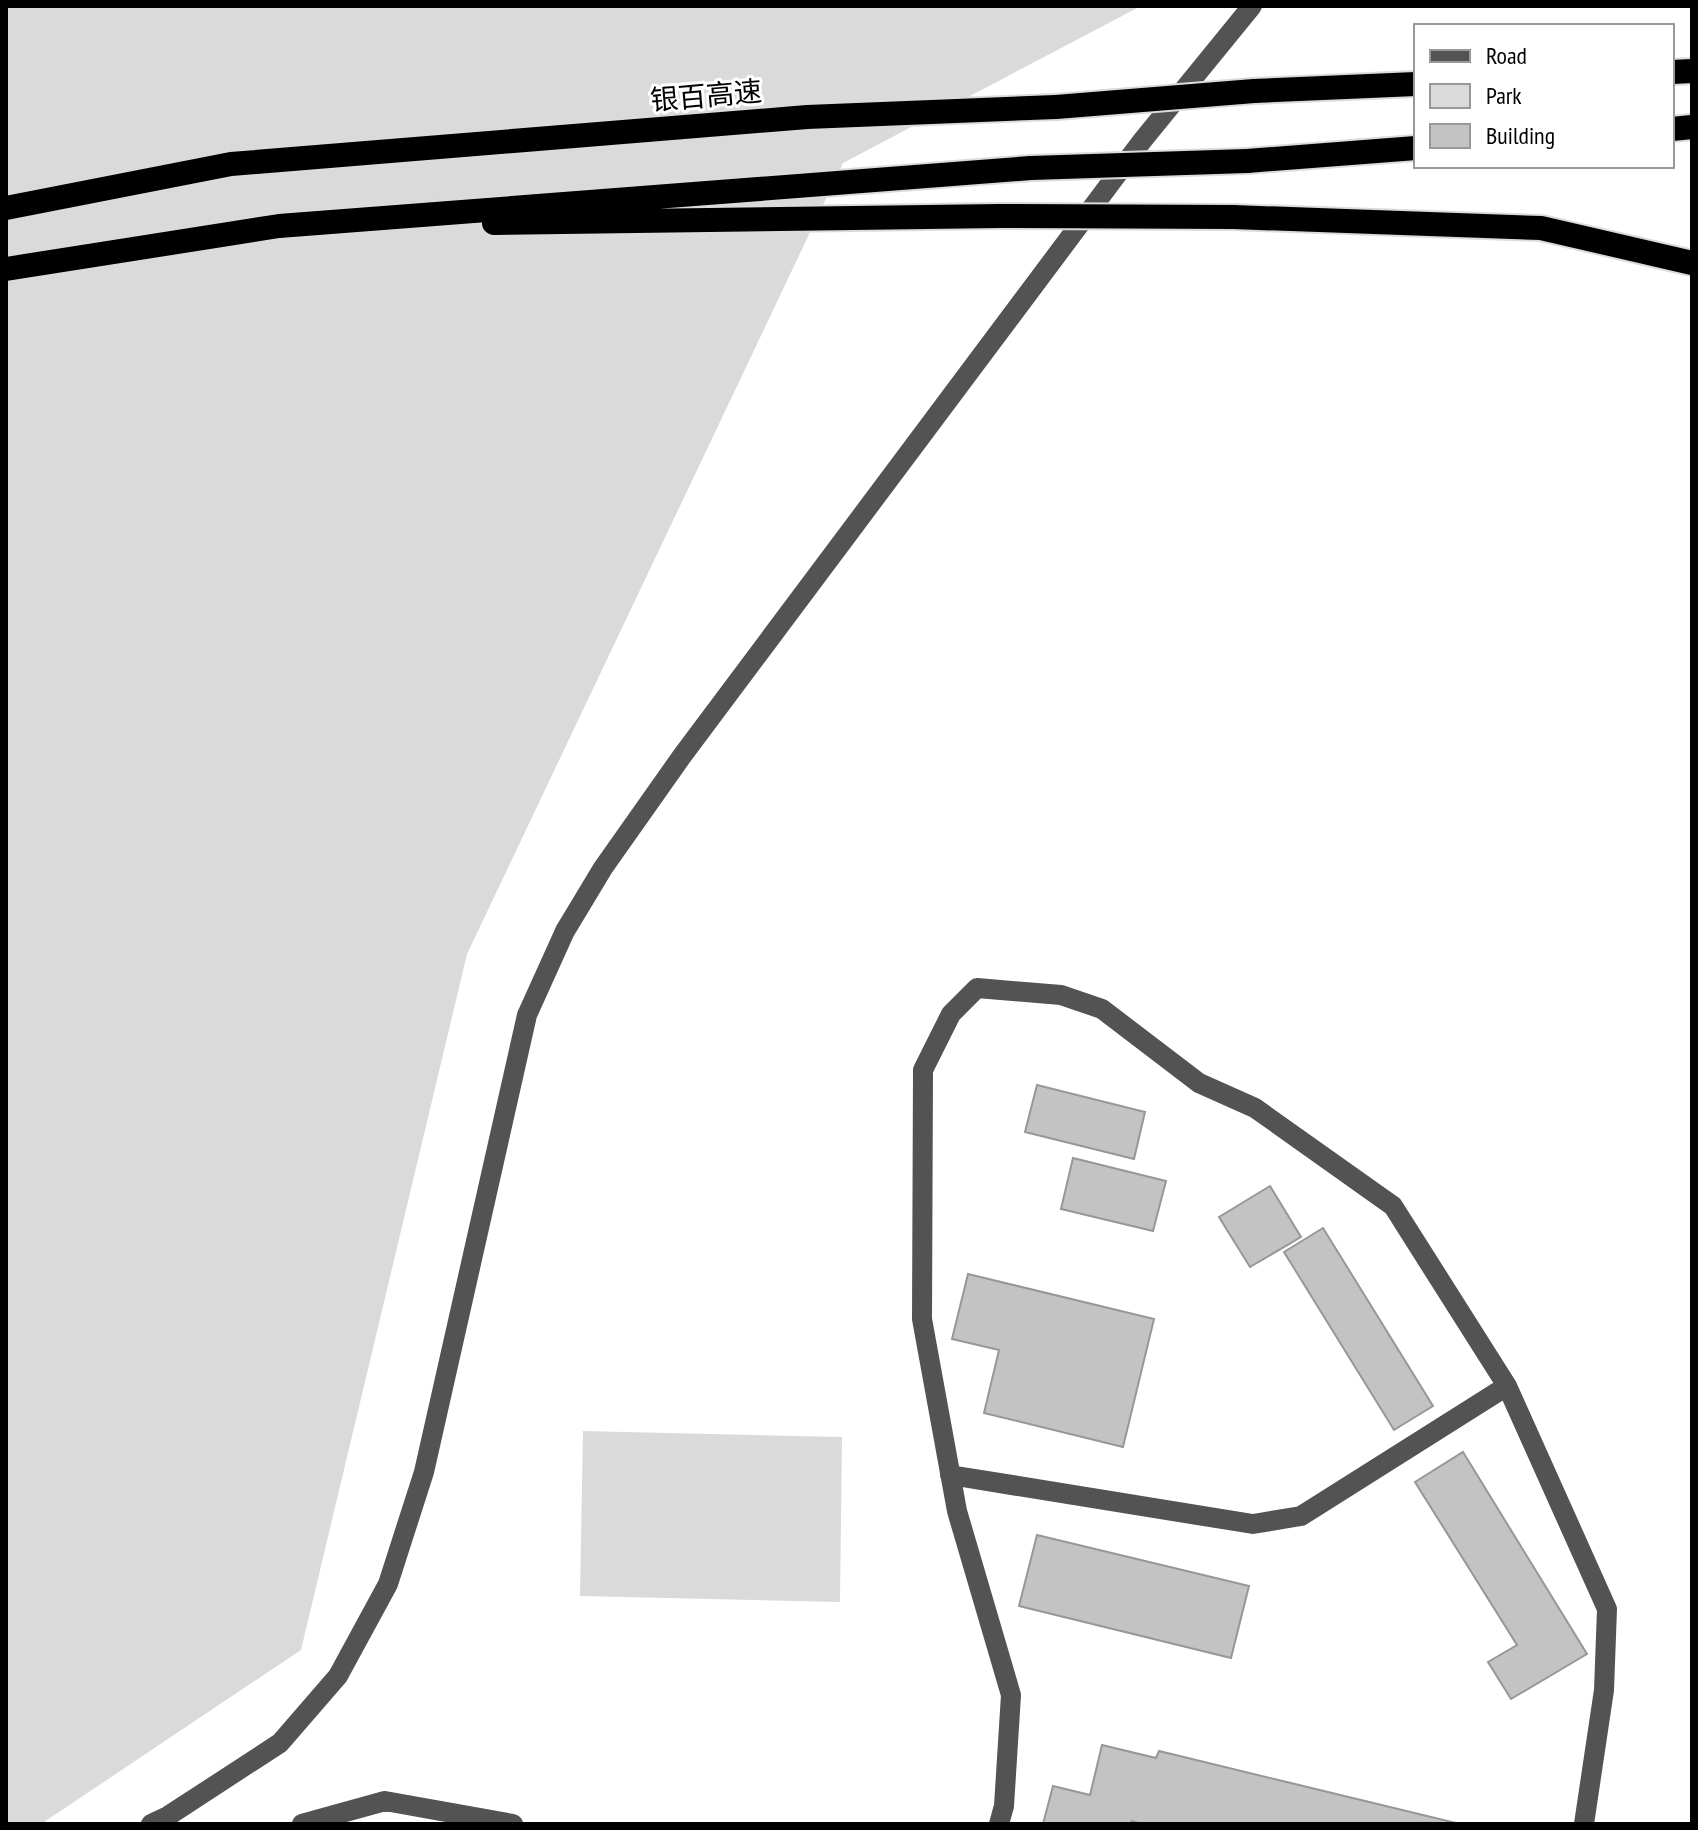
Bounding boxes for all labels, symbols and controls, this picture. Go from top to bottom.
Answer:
legend [1414,24,1674,168]
text: Road [1486,40,1527,71]
street label: 银百高速 [649,72,763,118]
text: Park [1486,80,1522,111]
text: Building [1486,120,1555,151]

